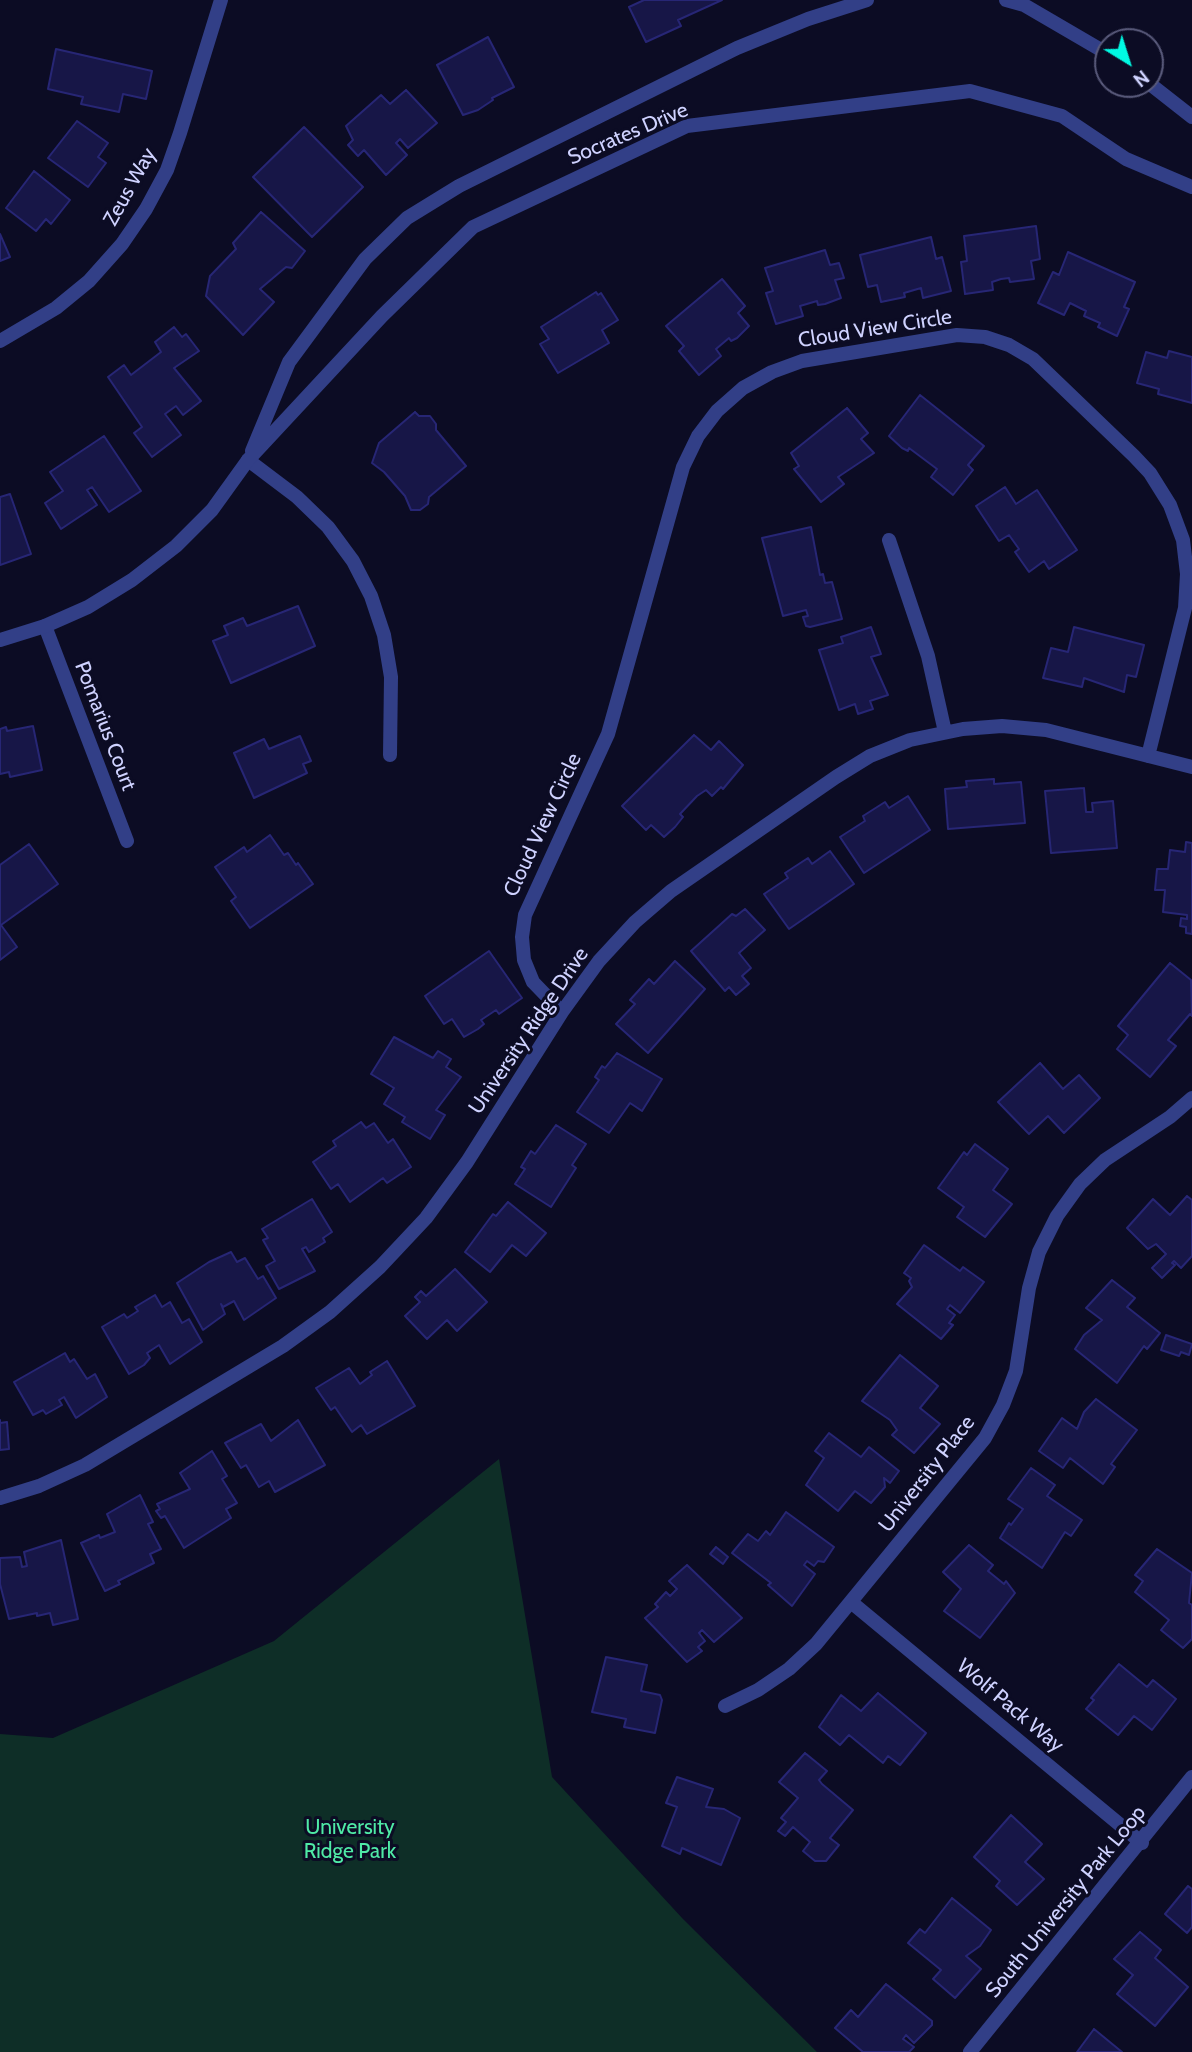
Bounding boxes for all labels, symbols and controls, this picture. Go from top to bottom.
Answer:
north arrow [1094,28,1164,98]
text: N [1129,65,1153,92]
street label: Socrates Drive [564,97,692,171]
street label: Zeus Way [98,144,162,230]
street label: Cloud View Circle [796,304,954,354]
street label: Pomarius Court [69,658,141,794]
street label: Cloud View Circle [499,749,587,901]
street label: University Ridge Drive [464,943,594,1119]
street label: University Place [874,1411,980,1537]
street label: Wolf Pack Way [951,1654,1069,1758]
street label: South University Park Loop [981,1801,1151,2003]
park label: University Ridge Park [304,1815,396,1865]

